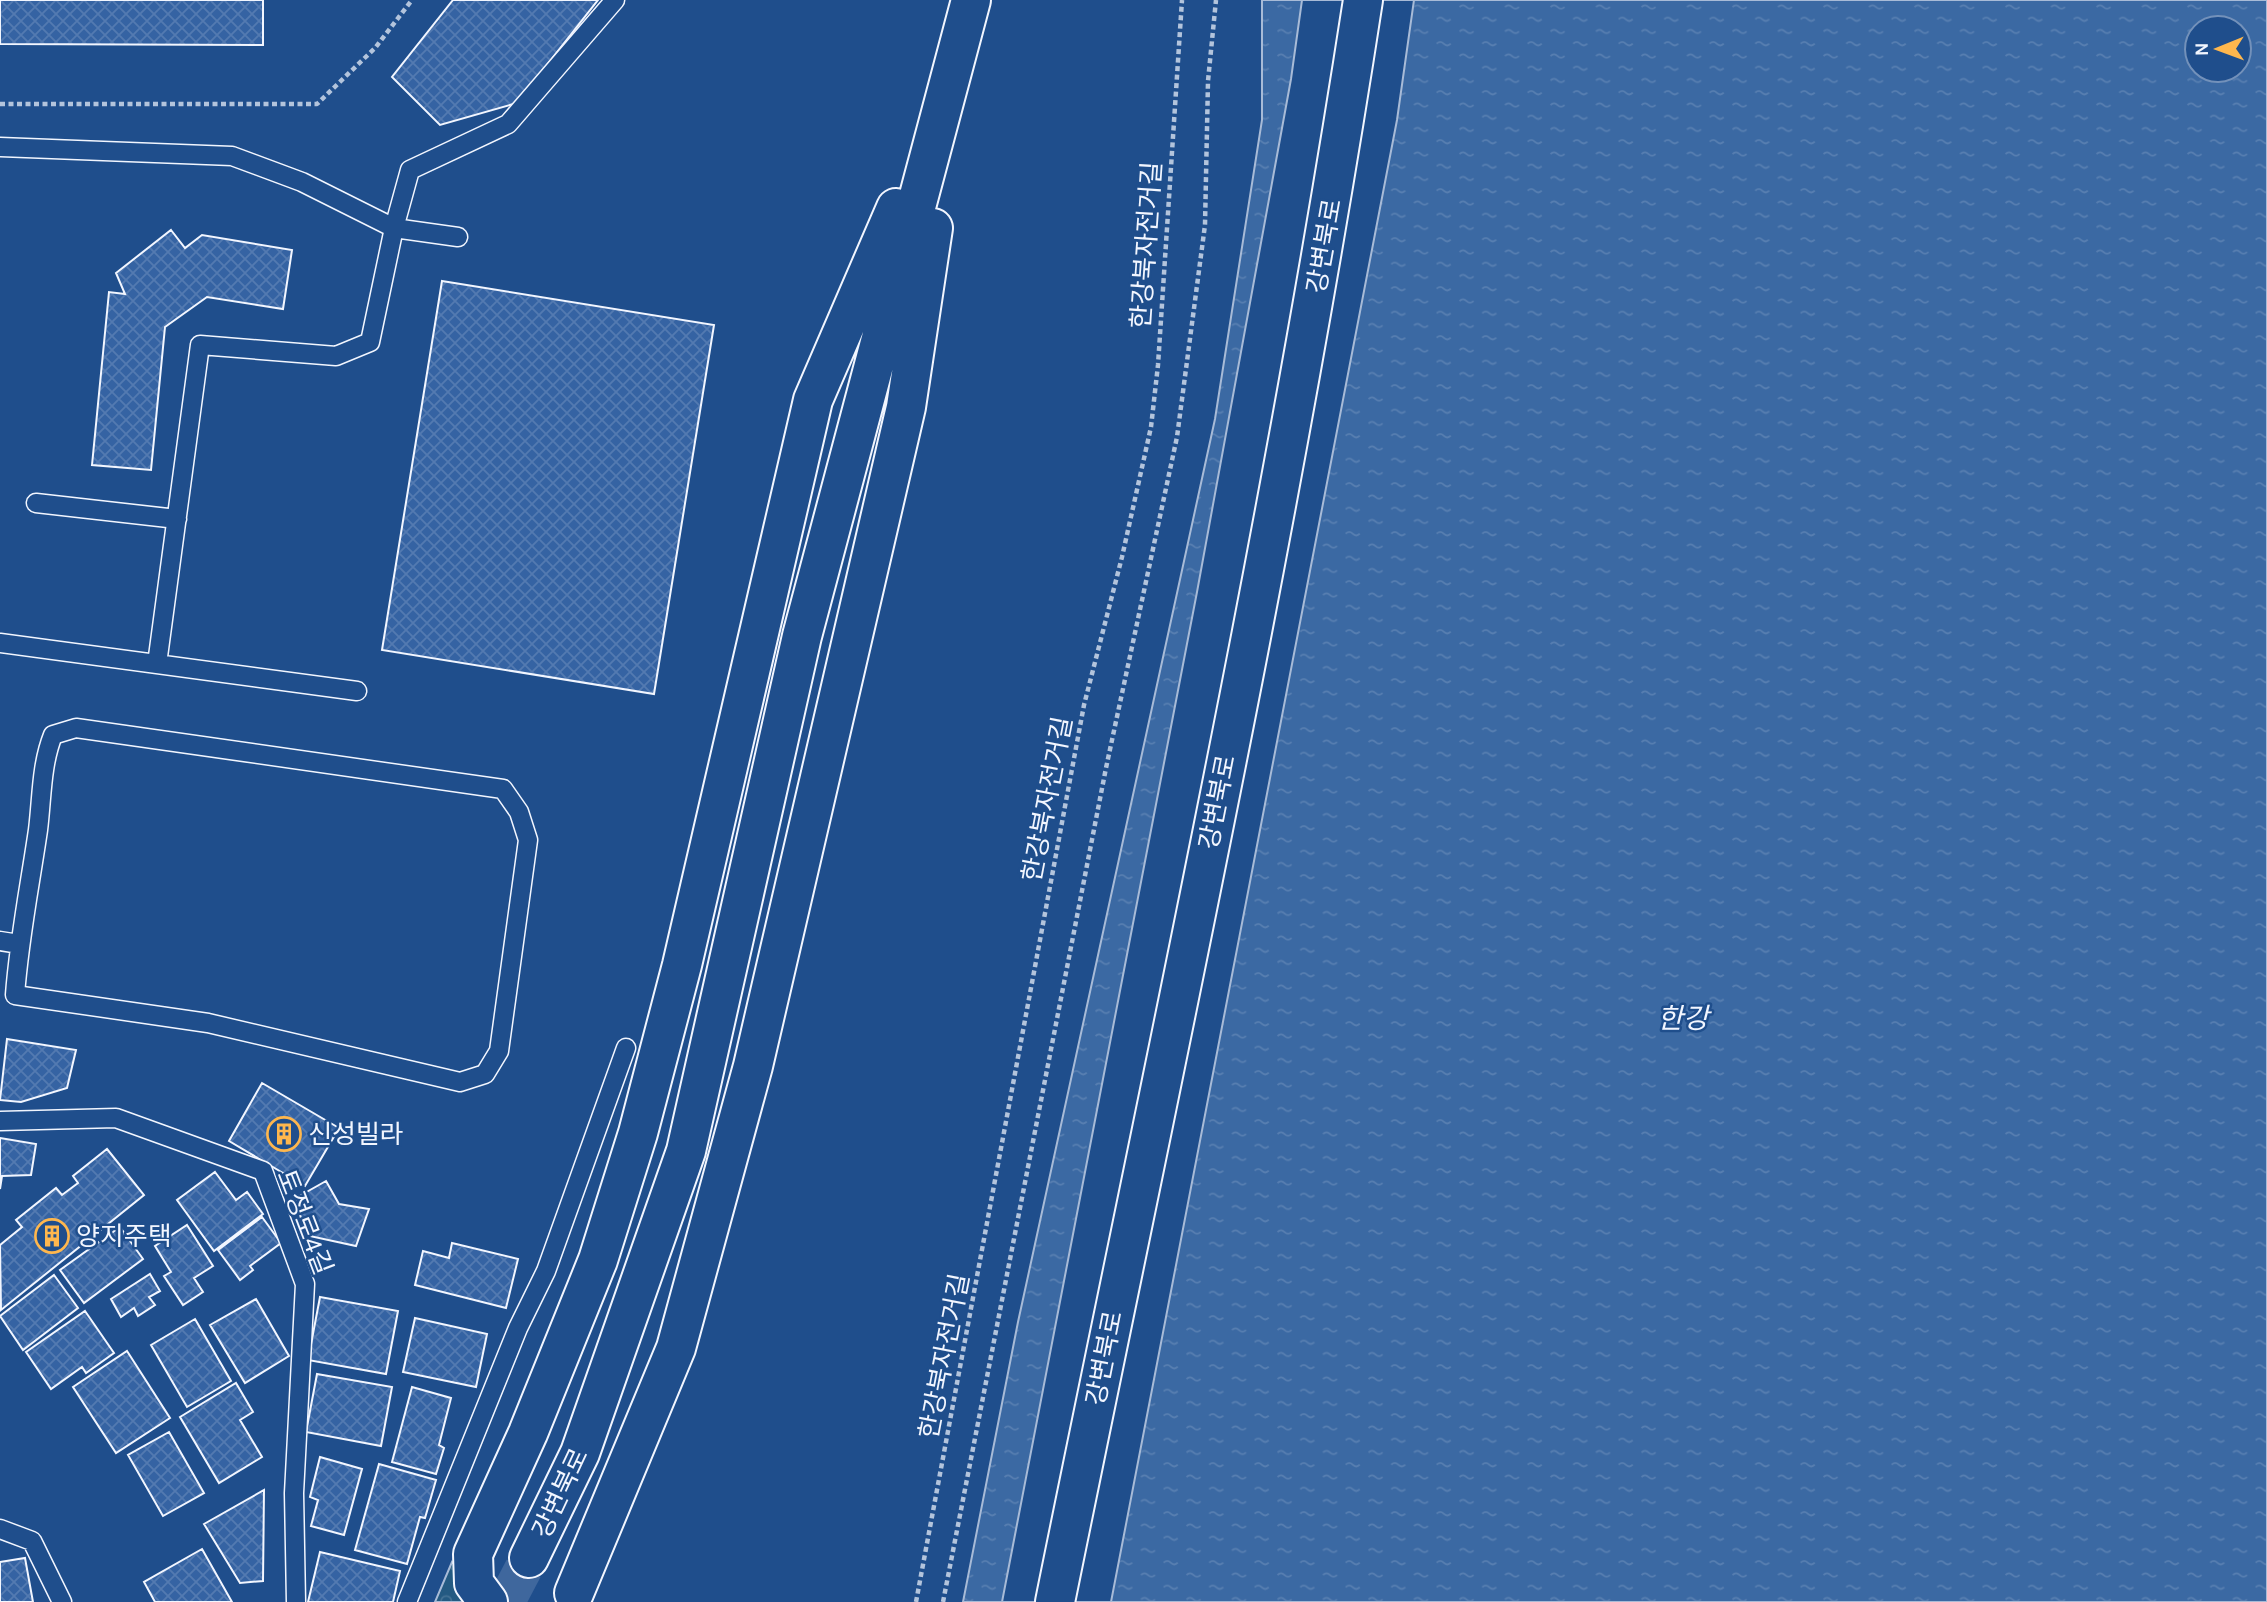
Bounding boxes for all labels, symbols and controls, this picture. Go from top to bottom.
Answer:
north arrow [2183,14,2253,84]
text: N [2191,42,2213,56]
street label: 한강북자전거길 [1125,160,1168,330]
street label: 강변북로 [1301,196,1348,296]
street label: 한강북자전거길 [1016,714,1079,884]
street label: 강변북로 [1193,752,1242,852]
water label: 한강 [1657,1002,1712,1035]
building icon: 신성빌라 [265,1115,303,1153]
place label: 신성빌라 [308,1119,404,1150]
street label: 토정로4길 [270,1165,339,1279]
building icon: 양지주택 [33,1217,71,1255]
place label: 양지주택 [76,1221,172,1252]
street label: 한강북자전거길 [913,1271,976,1441]
street label: 강변북로 [1080,1308,1129,1408]
street label: 강변북로 [526,1443,595,1543]

